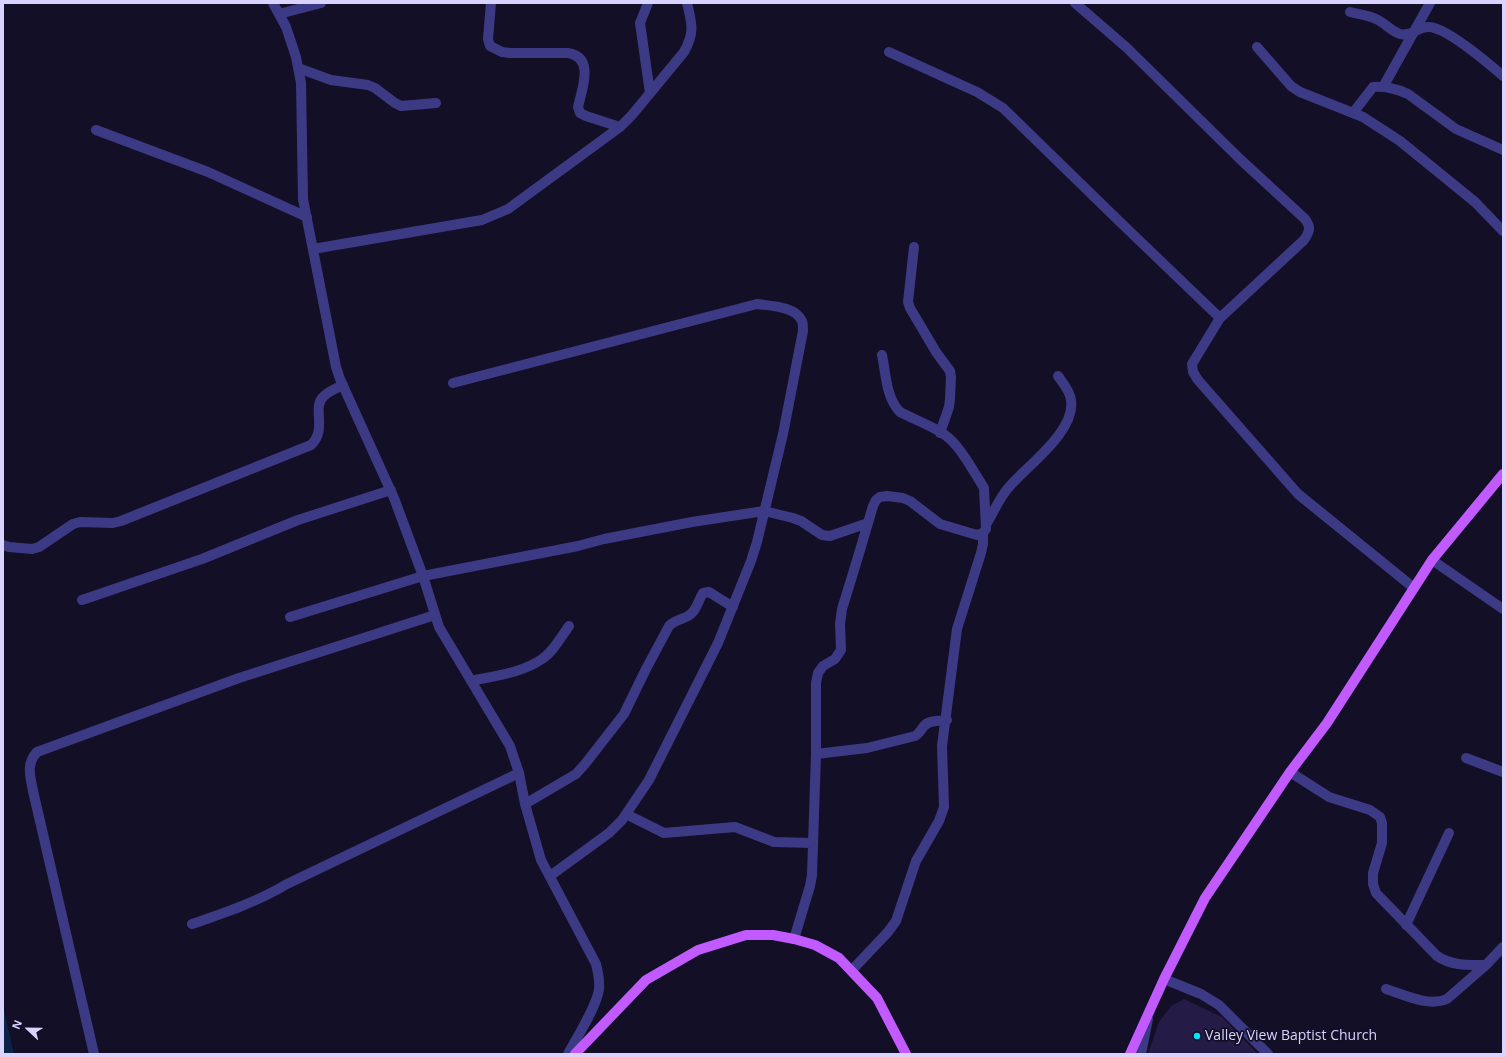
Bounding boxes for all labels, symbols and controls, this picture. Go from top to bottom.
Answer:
north arrow [8,1009,48,1049]
text: N [8,1017,25,1031]
place label: Valley View Baptist Church [1205,1028,1377,1044]
marker: Valley View Baptist Church [1192,1031,1202,1041]

